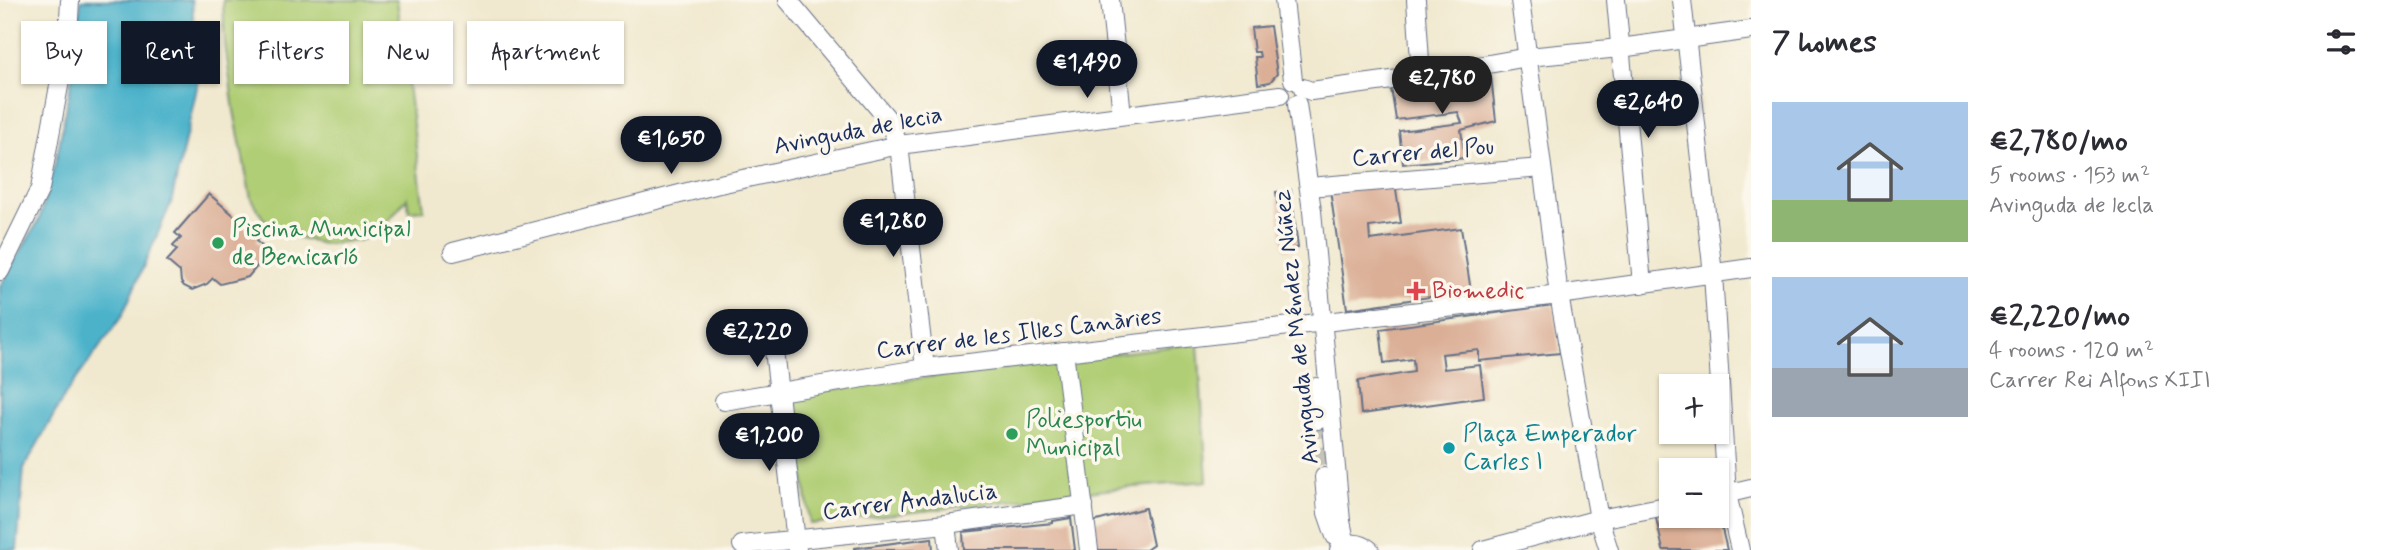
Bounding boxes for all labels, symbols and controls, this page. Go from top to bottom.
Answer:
chip: Buy [21,21,107,84]
chip: Rent [121,21,220,84]
chip: Filters [234,21,349,84]
chip: New [363,21,453,84]
chip: Apartment [467,21,624,84]
text: 7 homes [1772,23,1877,62]
icon: filters [2322,23,2360,61]
pin: €1,490 [1030,41,1144,100]
text: €1,490 [1052,48,1122,78]
pin: €2,780 [1385,57,1499,116]
text: €2,780 [1408,64,1476,94]
pin: €2,640 [1591,80,1705,140]
text: €2,640 [1613,88,1683,118]
street label: Avinguda de lecia [771,99,945,165]
pin: €1,650 [614,116,728,176]
text: €2,780/mo [1989,122,2128,161]
text: €1,650 [637,124,705,154]
icon: home [1828,130,1912,214]
street label: Carrer del Pou [1351,131,1495,175]
text: 5 rooms · 153 m² [1989,161,2150,191]
street label: Avinguda de Méndez Núñez [1267,188,1329,466]
text: Avinguda de lecla [1989,191,2154,221]
pin: €1,280 [836,200,950,259]
text: €1,280 [859,207,927,237]
place label: Piscina Municipal de Benicarló [232,214,411,273]
marker: Piscina Municipal de Benicarló [210,235,226,251]
place label: Biomedic [1432,276,1525,307]
marker: Biomedic [1406,281,1426,301]
text: €2,220/mo [1989,297,2130,336]
street label: Carrer de les Illes Canàries [875,301,1164,367]
icon: home [1828,305,1912,389]
pin: €2,220 [700,310,814,369]
text: €2,220 [722,317,792,347]
text: 4 rooms · 120 m² [1989,336,2154,366]
text: Carrer Rei Alfons XIII [1989,366,2211,396]
map controls [1659,374,1729,528]
button: + [1659,374,1729,444]
place label: Poliesportiu Municipal [1026,405,1142,464]
pin: €1,200 [712,414,826,473]
place label: Plaça Emperador Carles I [1463,419,1636,478]
text: €1,200 [734,421,804,451]
marker: Poliesportiu Municipal [1004,426,1020,442]
marker: Plaça Emperador Carles I [1441,440,1457,456]
button: − [1659,458,1729,528]
street label: Carrer Andalucia [821,476,999,528]

